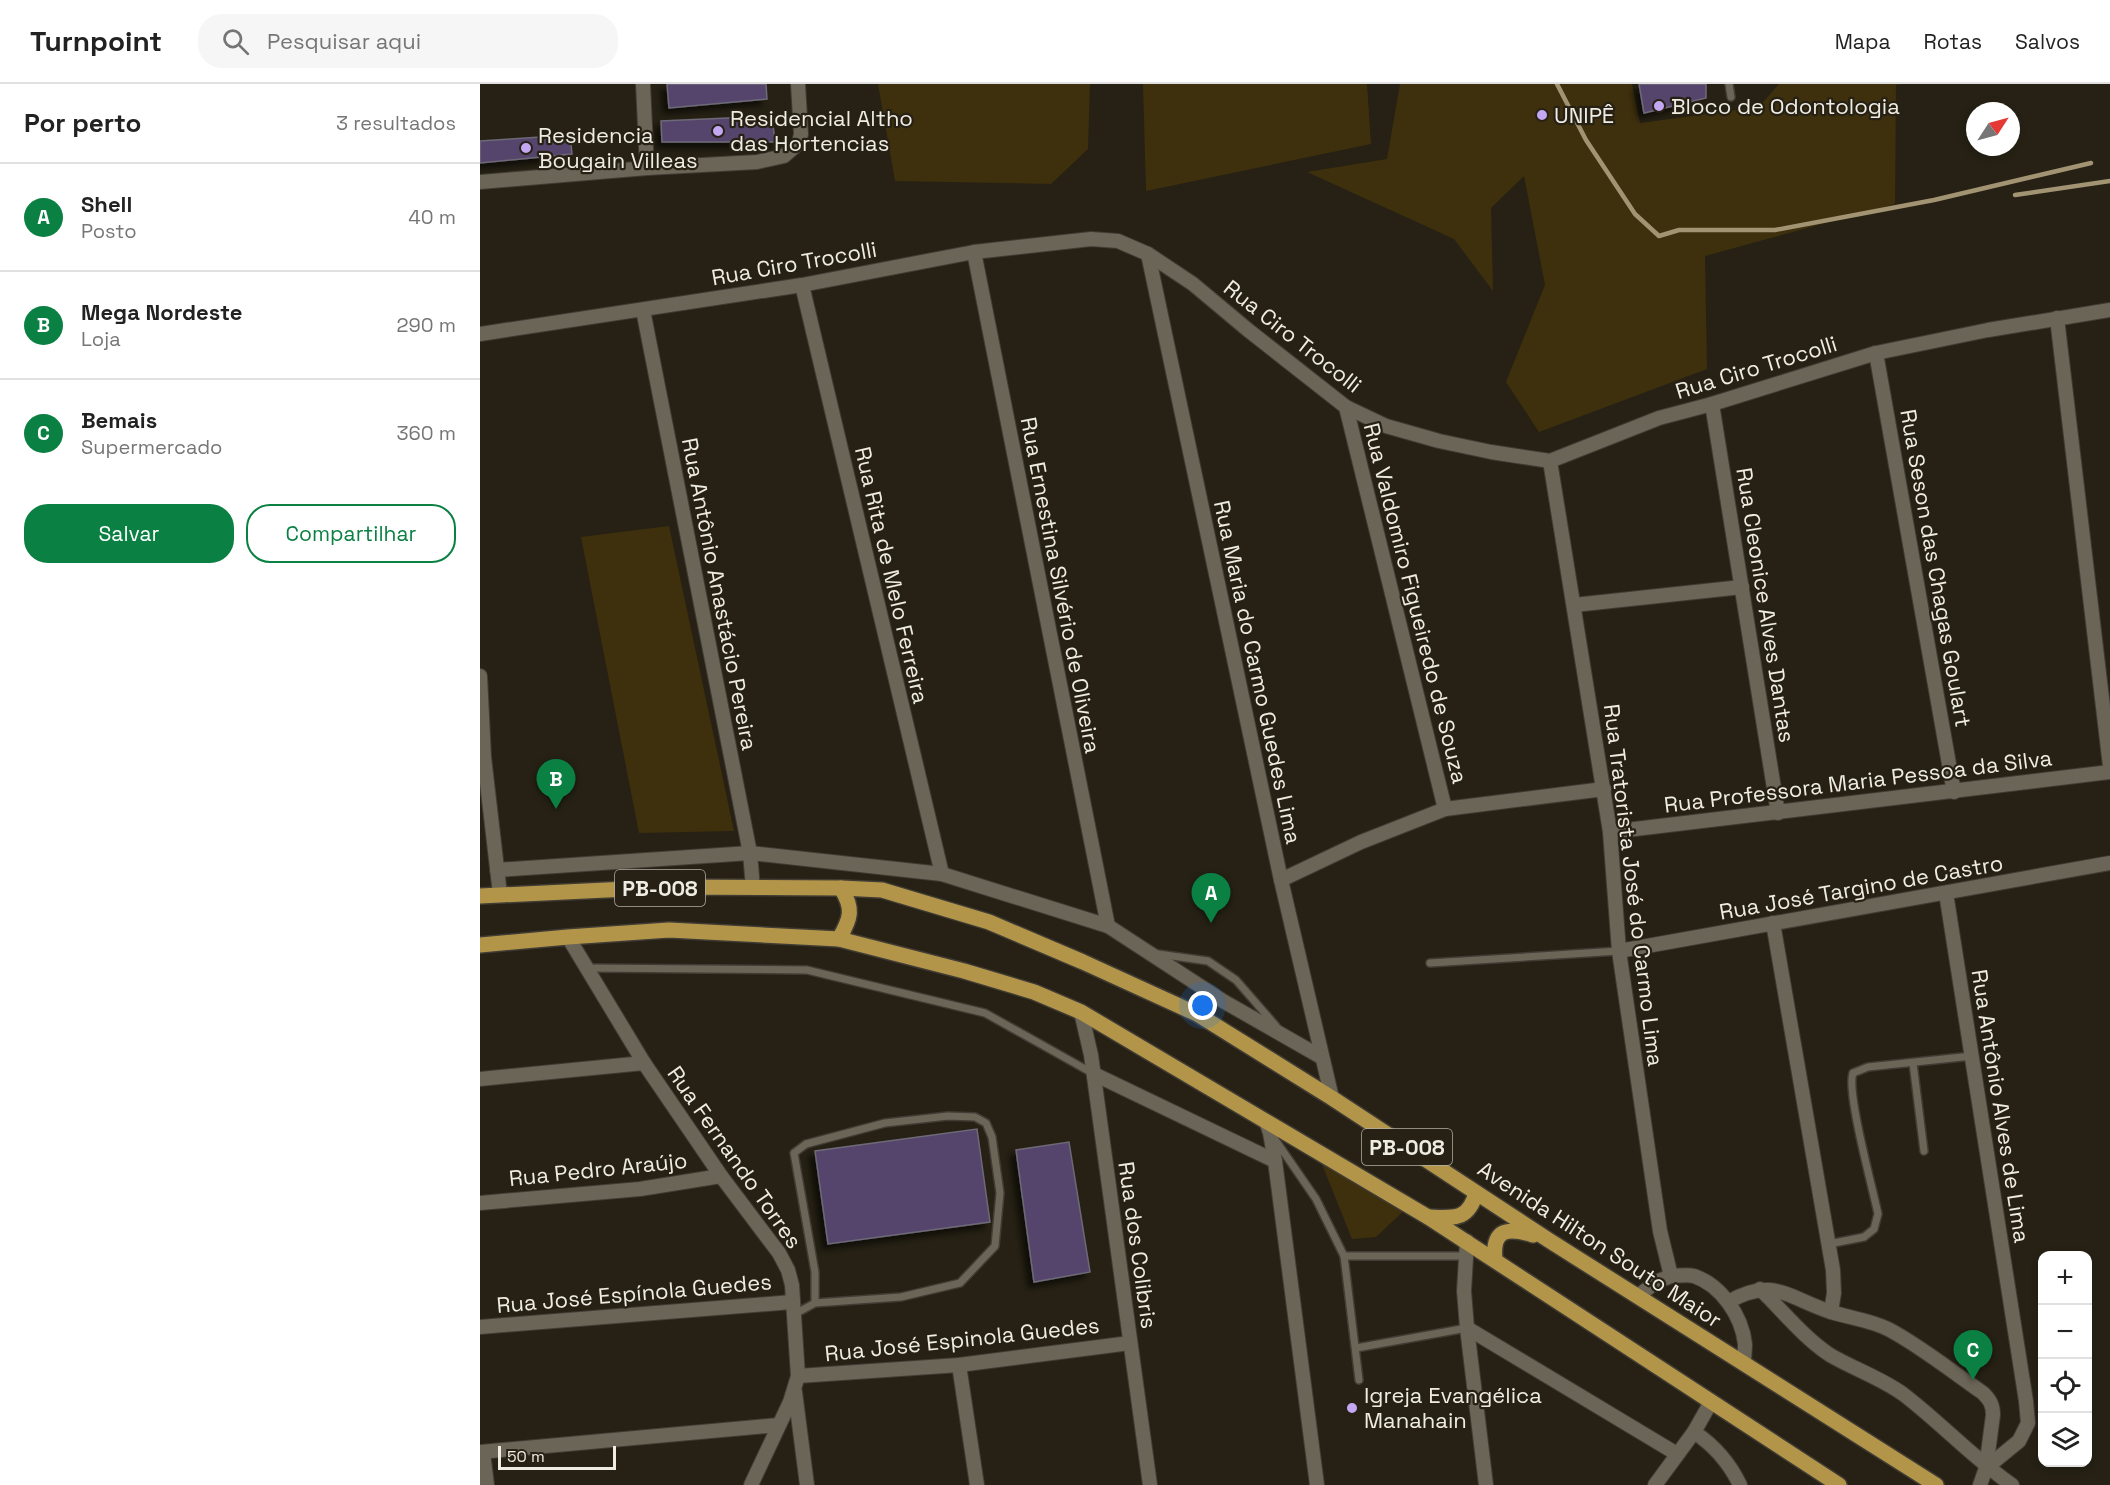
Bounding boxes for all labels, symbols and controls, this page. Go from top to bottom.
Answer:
search box [198,14,618,68]
text: Turnpoint [30,23,162,59]
icon: search [219,25,252,58]
text: Pesquisar aqui [267,27,421,55]
text: Mapa [1835,28,1890,55]
text: Rotas [1923,28,1982,55]
text: Salvos [2015,28,2080,55]
place label: Bloco de Odontologia [1671,92,1900,120]
marker: Bloco de Odontologia [1652,99,1666,113]
place label: UNIPÊ [1554,101,1614,129]
north arrow [1966,102,2020,156]
place label: Residencial Altho das Hortencias [730,104,913,157]
text: Por perto [24,106,141,140]
marker: UNIPÊ [1535,108,1549,122]
text: 3 resultados [336,110,456,136]
place label: Residencia Bougain Villeas [538,121,698,174]
marker: Residencial Altho das Hortencias [711,124,725,138]
marker: Residencia Bougain Villeas [519,141,533,155]
text: Shell [81,190,132,218]
text: A [37,204,50,230]
text: 40 m [408,204,456,230]
text: Posto [81,218,137,244]
street label: Rua Ciro Trocolli [709,235,879,291]
street label: Rua Ciro Trocolli [1218,273,1368,399]
text: Mega Nordeste [81,298,242,326]
text: B [37,312,50,338]
text: 290 m [397,312,456,338]
text: Loja [81,326,121,352]
street label: Rua Ciro Trocolli [1672,329,1840,405]
text: Bemais [81,406,157,434]
street label: Rua Seson das Chagas Goulart [1894,407,1978,729]
street label: Rua Ernestina Silvério de Oliveira [1015,415,1107,756]
text: C [37,420,50,446]
text: 360 m [397,420,456,446]
street label: Rua Valdomiro Figueiredo de Souza [1358,420,1474,786]
text: Supermercado [81,434,222,460]
street label: Rua Antônio Anastácio Pereira [676,435,764,753]
street label: Rua Rita de Melo Ferreira [849,444,935,707]
street label: Rua Cleonice Alves Dantas [1730,466,1802,744]
street label: Rua Maria do Carmo Guedes Lima [1208,498,1308,847]
button: Salvar [24,504,234,563]
button: Compartilhar [246,504,456,563]
street label: Rua Tratorista José do Carmo Lima [1598,702,1670,1068]
street label: Rua Professora Maria Pessoa da Silva [1662,743,2054,819]
pin: B [536,760,576,809]
street label: Rua José Targino de Castro [1717,848,2005,926]
road number: PB-008 [615,870,705,906]
pin: A [1192,874,1230,923]
street label: Rua Antônio Alves de Lima [1966,967,2036,1245]
your location [1188,991,1217,1020]
street label: Rua Fernando Torres [661,1060,809,1254]
road number: PB-008 [1362,1129,1452,1165]
street label: Rua Pedro Araújo [507,1146,689,1192]
street label: Avenida Hilton Souto Maior [1473,1155,1727,1333]
street label: Rua dos Colibris [1112,1160,1164,1330]
map controls [2038,1251,2092,1467]
button: + [2038,1251,2092,1305]
street label: Rua José Espínola Guedes [495,1267,773,1319]
button: − [2038,1305,2092,1359]
street label: Rua José Espinola Guedes [823,1311,1101,1367]
pin: C [1954,1330,1992,1380]
button: locate [2038,1359,2092,1413]
place label: Igreja Evangélica Manahain [1364,1381,1542,1434]
marker: Igreja Evangélica Manahain [1345,1401,1359,1415]
button: layers [2038,1413,2092,1467]
scale bar [498,1443,616,1470]
text: 50 m [507,1446,545,1467]

